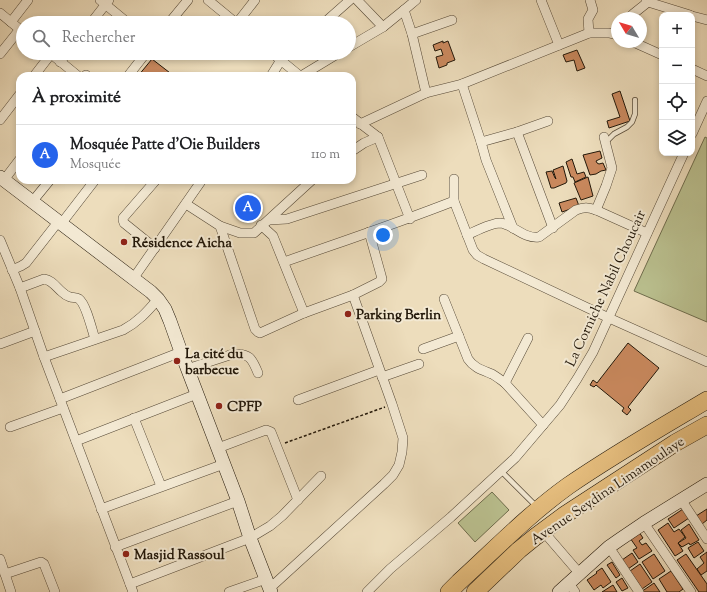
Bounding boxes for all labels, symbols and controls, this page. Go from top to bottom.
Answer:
north arrow [611,12,647,48]
map controls [659,12,695,156]
button: + [659,12,695,48]
search box [16,16,356,60]
icon: search [30,27,52,49]
text: Rechercher [62,28,135,49]
button: − [659,48,695,84]
button: locate [659,84,695,120]
text: À proximité [32,86,121,110]
button: layers [659,120,695,156]
text: Mosquée Patte d'Oie Builders [70,135,260,156]
text: A [40,146,50,164]
text: 110 m [311,146,340,164]
text: Mosquée [70,156,121,174]
pin: A [235,193,261,223]
street label: La Corniche Nabil Choucair [562,207,652,370]
your location [373,225,393,245]
place label: Résidence Aicha [132,234,233,254]
marker: Résidence Aicha [119,237,129,247]
place label: Parking Berlin [356,306,442,326]
marker: Parking Berlin [343,309,353,319]
place label: La cité du barbecue [184,345,244,381]
marker: La cité du barbecue [172,356,182,366]
place label: CPFP [227,398,262,418]
marker: CPFP [214,401,224,411]
street label: Avenue Seydina Limamoulaye [527,433,689,551]
place label: Masjid Rassoul [134,546,225,566]
marker: Masjid Rassoul [121,549,131,559]

